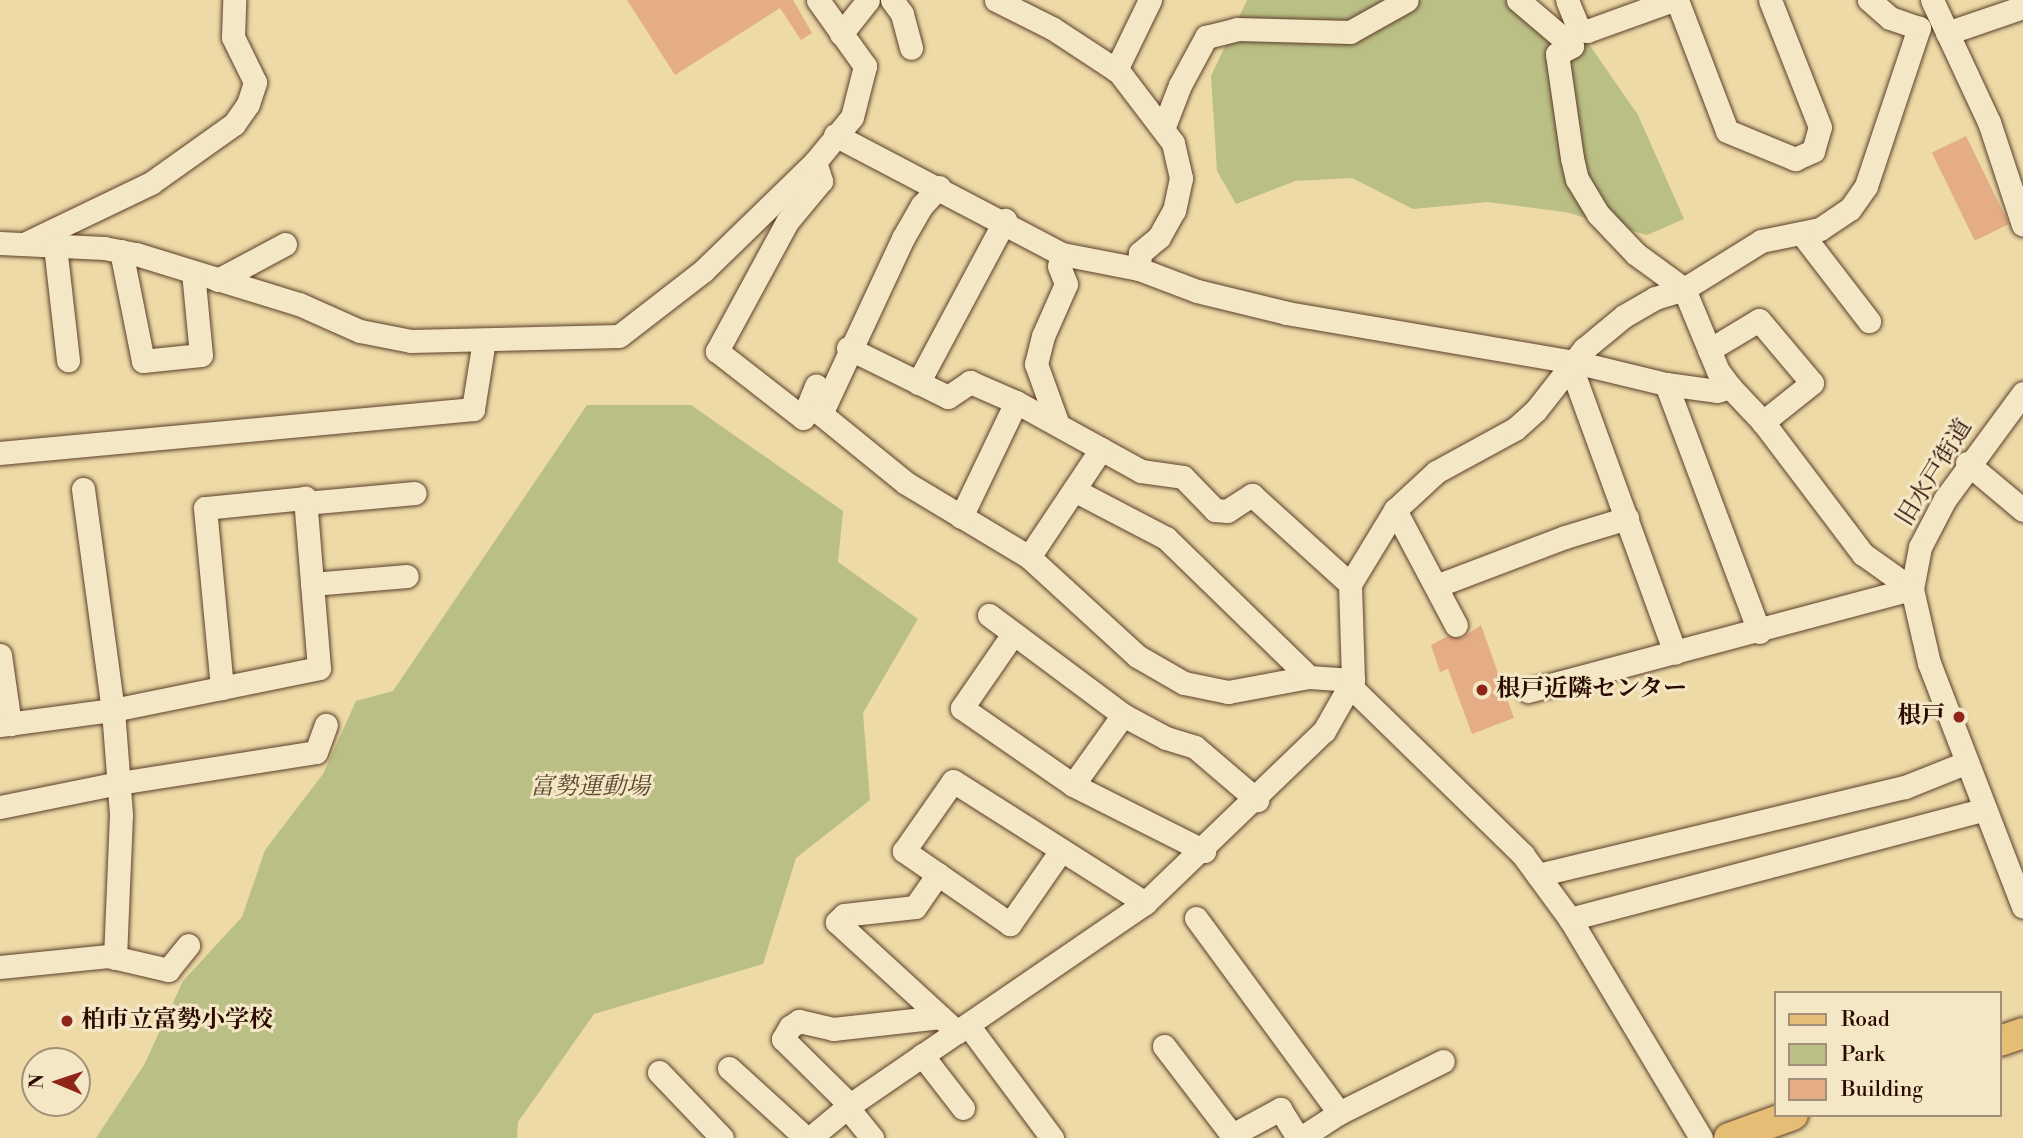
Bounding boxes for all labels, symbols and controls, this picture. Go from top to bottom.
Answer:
street label: 旧水戸街道 [1891,414,1979,532]
place label: 根戸近隣センター [1496,676,1688,704]
marker: 根戸近隣センター [1474,682,1490,698]
place label: 根戸 [1897,703,1945,731]
marker: 根戸 [1951,709,1967,725]
park label: 富勢運動場 [530,774,650,802]
legend [1774,991,2002,1117]
place label: 柏市立富勢小学校 [81,1007,273,1035]
text: Road [1841,1007,1890,1033]
marker: 柏市立富勢小学校 [59,1013,75,1029]
text: Park [1841,1042,1885,1068]
north arrow [21,1047,91,1117]
text: N [25,1073,49,1089]
text: Building [1841,1077,1923,1103]

